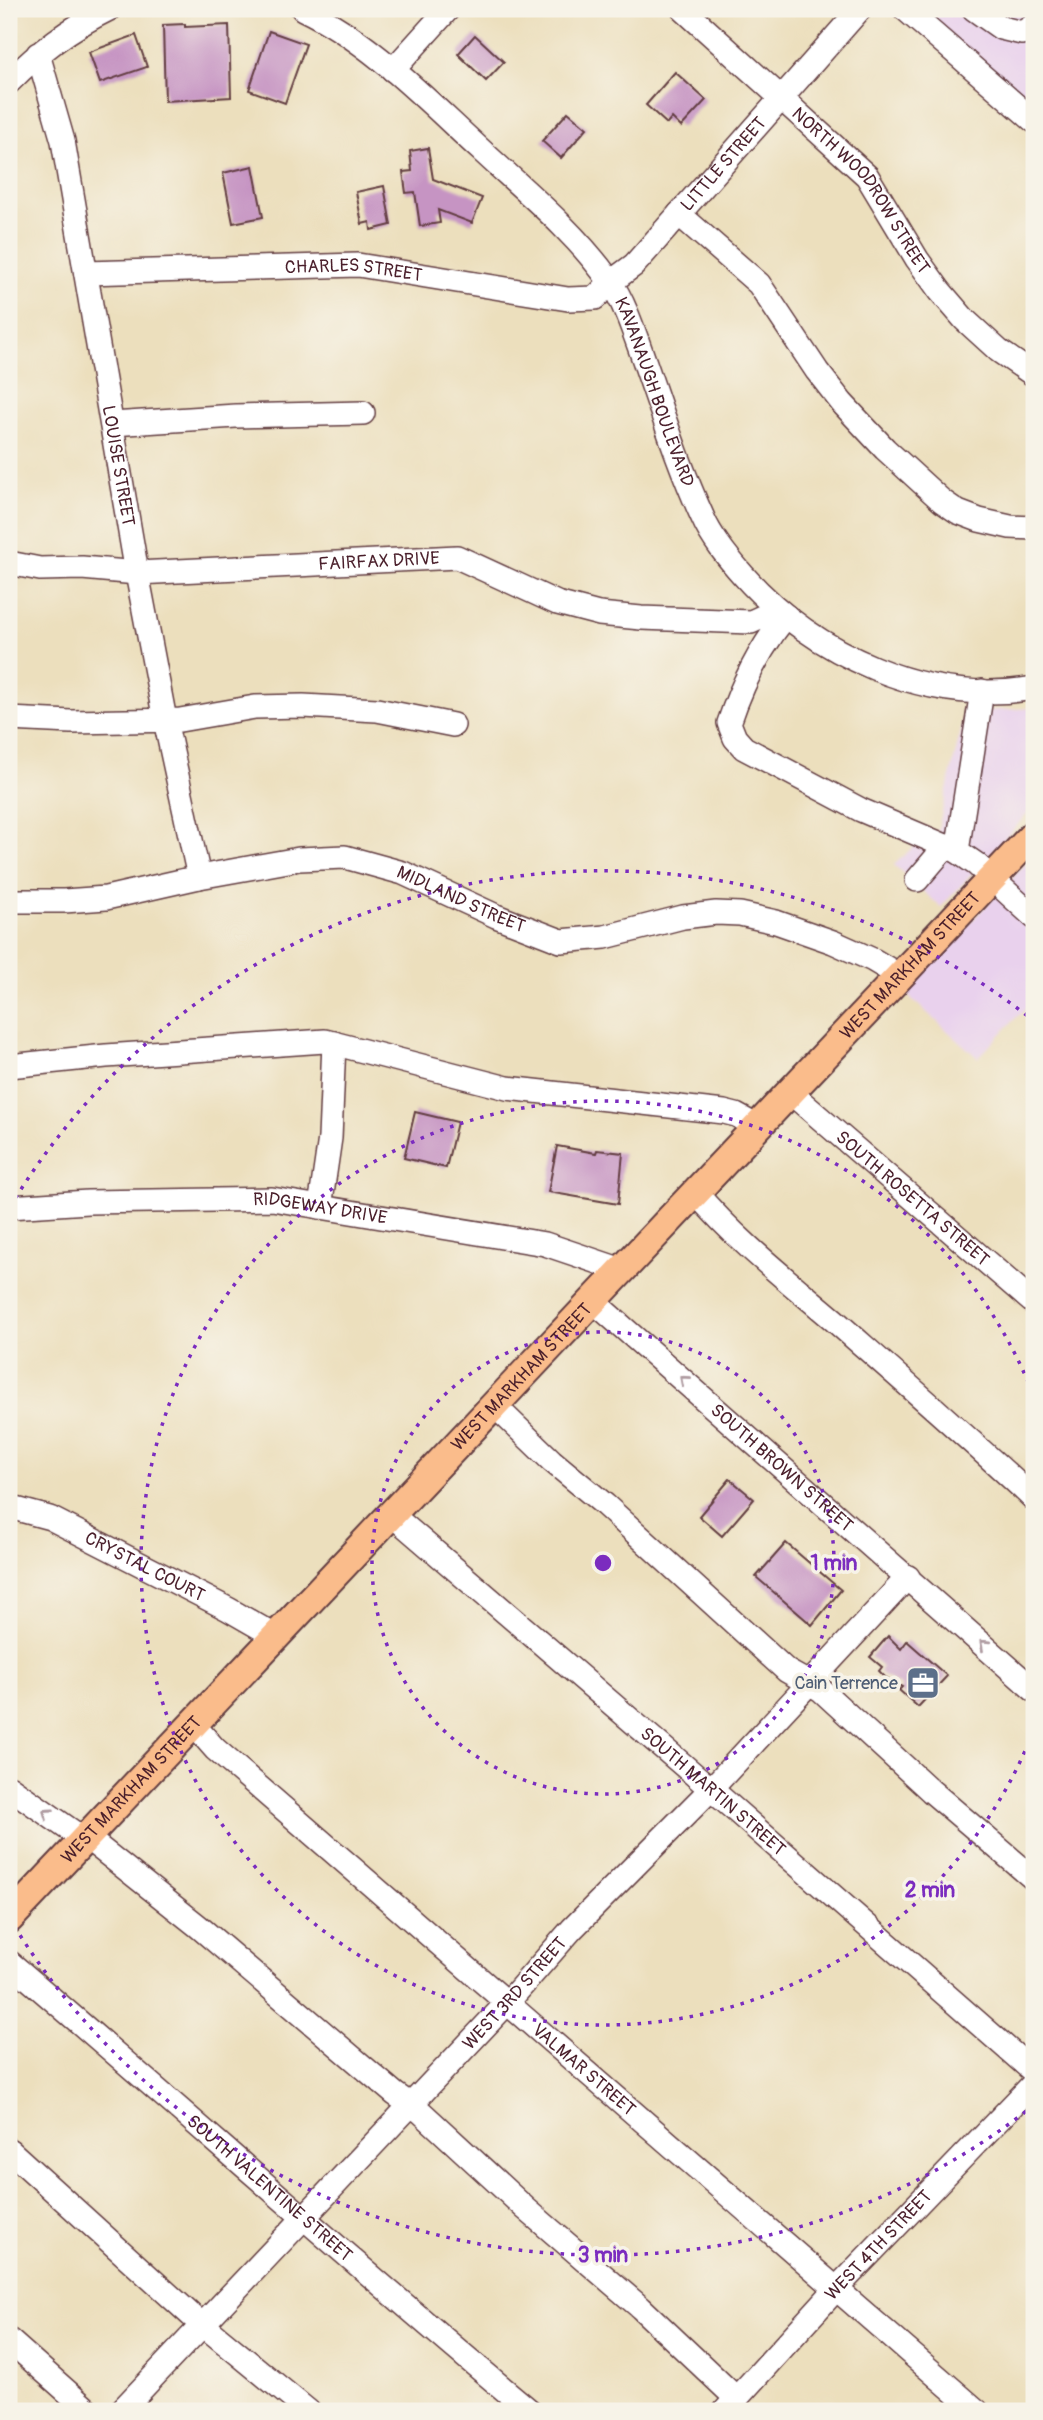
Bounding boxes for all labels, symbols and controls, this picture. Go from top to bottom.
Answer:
street label: NORTH WOODROW STREET [787,102,935,279]
street label: LITTLE STREET [676,112,771,216]
street label: CHARLES STREET [284,254,424,287]
street label: KAVANAUGH BOULEVARD [609,293,699,490]
street label: LOUISE STREET [96,404,140,528]
street label: FAIRFAX DRIVE [318,547,440,576]
street label: MIDLAND STREET [393,861,528,938]
street label: WEST MARKHAM STREET [835,887,986,1044]
street label: SOUTH ROSETTA STREET [831,1126,994,1271]
street label: RIDGEWAY DRIVE [253,1188,389,1230]
street label: WEST MARKHAM STREET [446,1298,597,1456]
one-way arrow [679,1376,692,1388]
street label: SOUTH BROWN STREET [706,1399,858,1537]
street label: CRYSTAL COURT [81,1527,209,1607]
text: 1 min [811,1550,858,1577]
centre of rings [591,1551,615,1575]
one-way arrow [979,1640,992,1652]
office icon: Cain Terrence [904,1664,942,1702]
place label: Cain Terrence [794,1672,898,1695]
street label: WEST MARKHAM STREET [56,1711,207,1869]
street label: SOUTH MARTIN STREET [635,1722,790,1861]
one-way arrow [42,1809,55,1821]
text: 2 min [905,1877,955,1904]
street label: WEST 3RD STREET [458,1932,572,2055]
street label: VALMAR STREET [527,2019,640,2121]
street label: SOUTH VALENTINE STREET [182,2110,357,2267]
street label: WEST 4TH STREET [820,2185,937,2305]
text: 3 min [578,2242,628,2269]

